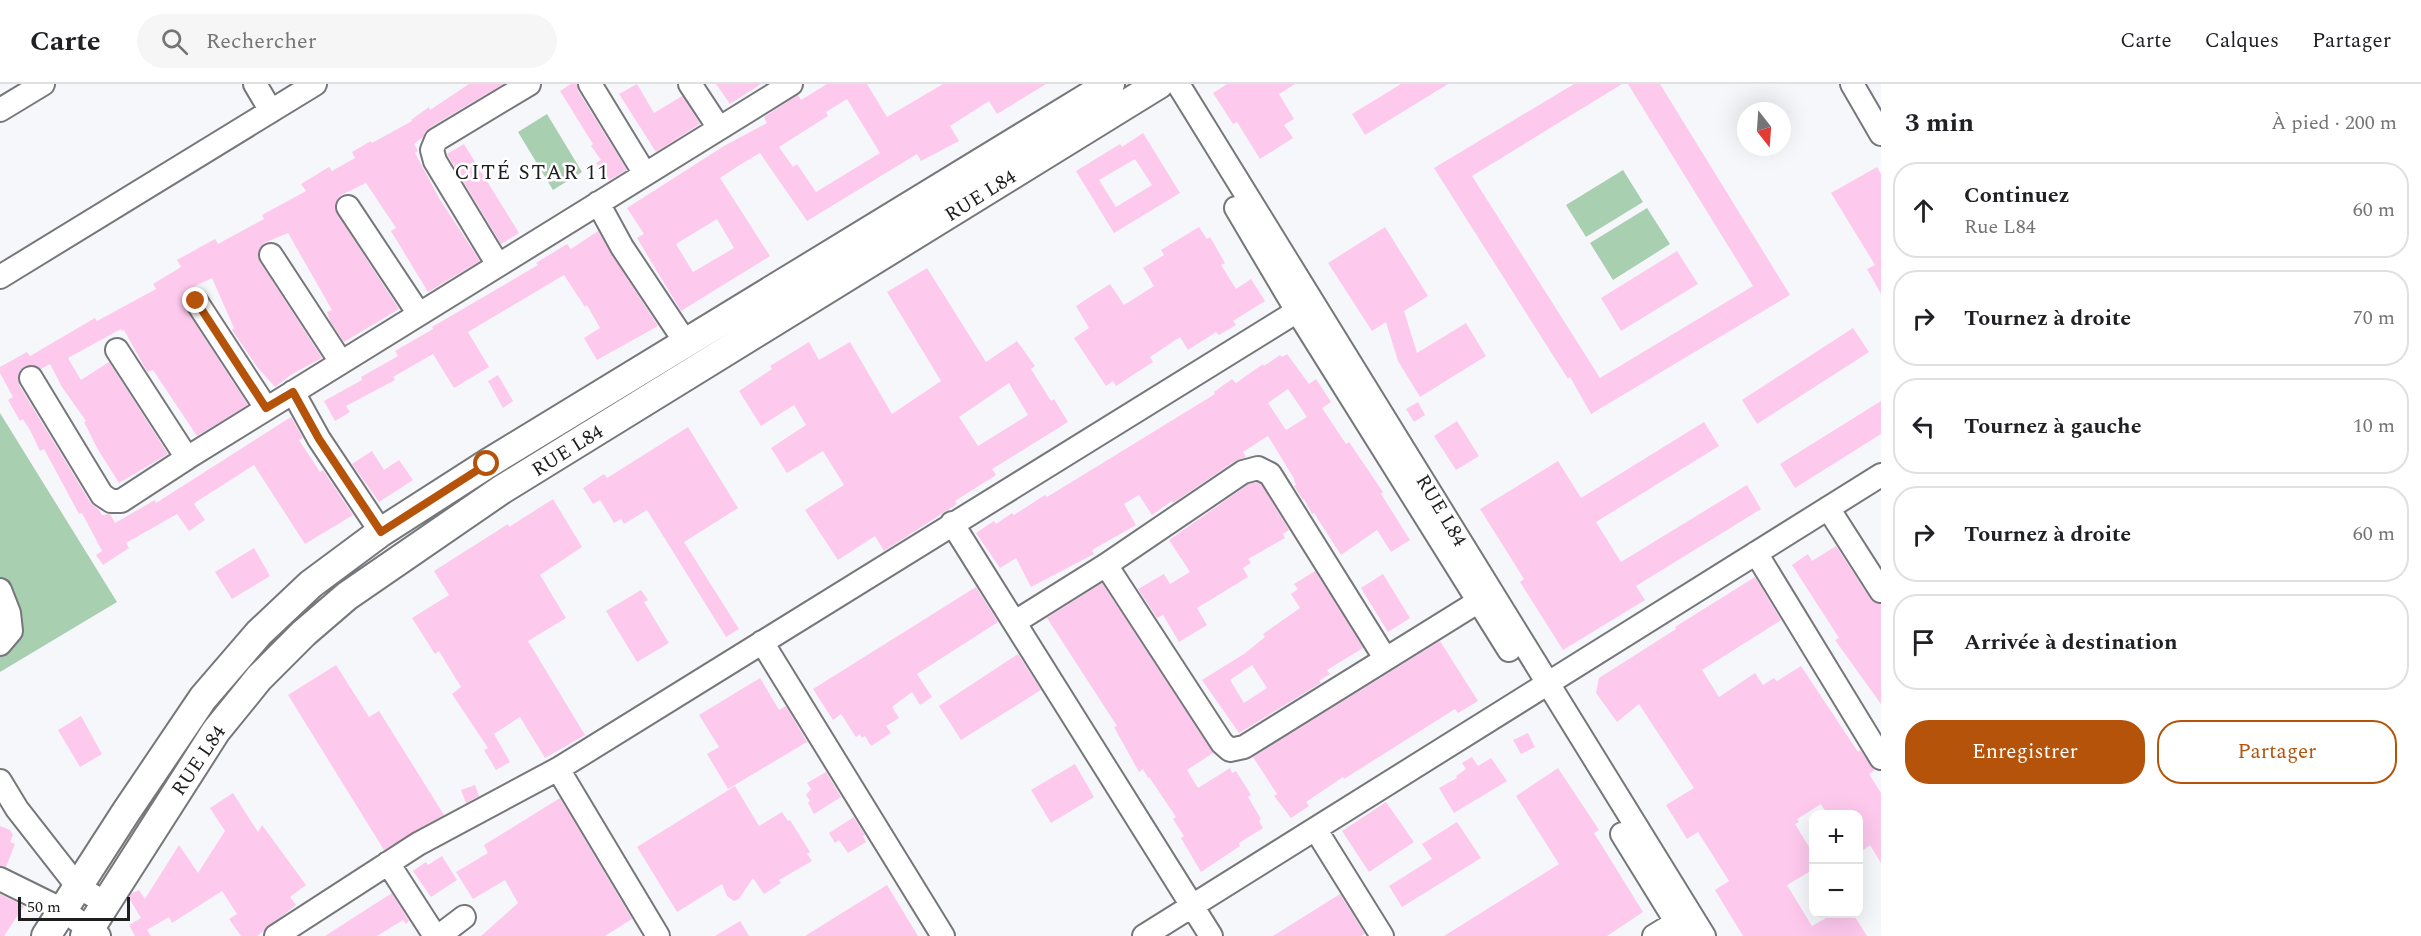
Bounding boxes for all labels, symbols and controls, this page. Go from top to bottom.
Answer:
search box [137,14,557,68]
text: Carte [30,20,101,63]
icon: search [158,25,191,58]
text: Rechercher [206,25,316,58]
text: Carte [2120,25,2172,57]
text: Calques [2205,25,2279,57]
text: Partager [2312,25,2391,57]
north arrow [1737,102,1791,156]
text: 3 min [1905,103,1974,143]
text: À pied · 200 m [2271,108,2397,138]
district label: CITÉ STAR 11 [454,157,610,189]
street label: RUE L84 [939,162,1022,230]
text: Continuez [1964,179,2070,212]
icon: ahead [1907,194,1940,227]
text: 60 m [2353,195,2395,225]
text: Rue L84 [1964,212,2036,242]
route end [182,287,208,313]
icon: right [1907,302,1940,335]
text: Tournez à droite [1964,302,2131,335]
text: 70 m [2353,303,2395,333]
icon: left [1907,410,1940,443]
text: Tournez à gauche [1964,410,2142,443]
text: 10 m [2353,411,2395,441]
street label: RUE L84 [526,417,609,485]
route start [473,450,499,476]
street label: RUE L84 [1408,469,1475,552]
icon: right [1907,518,1940,551]
text: Tournez à droite [1964,518,2131,551]
text: 60 m [2353,519,2395,549]
icon: arrive [1907,626,1940,659]
text: Arrivée à destination [1964,626,2178,659]
street label: RUE L84 [164,719,234,802]
button: Enregistrer [1905,720,2145,784]
button: Partager [2157,720,2397,784]
map controls [1809,810,1863,918]
button: + [1809,810,1863,864]
button: − [1809,864,1863,918]
scale bar [18,894,130,922]
text: 50 m [27,895,61,919]

